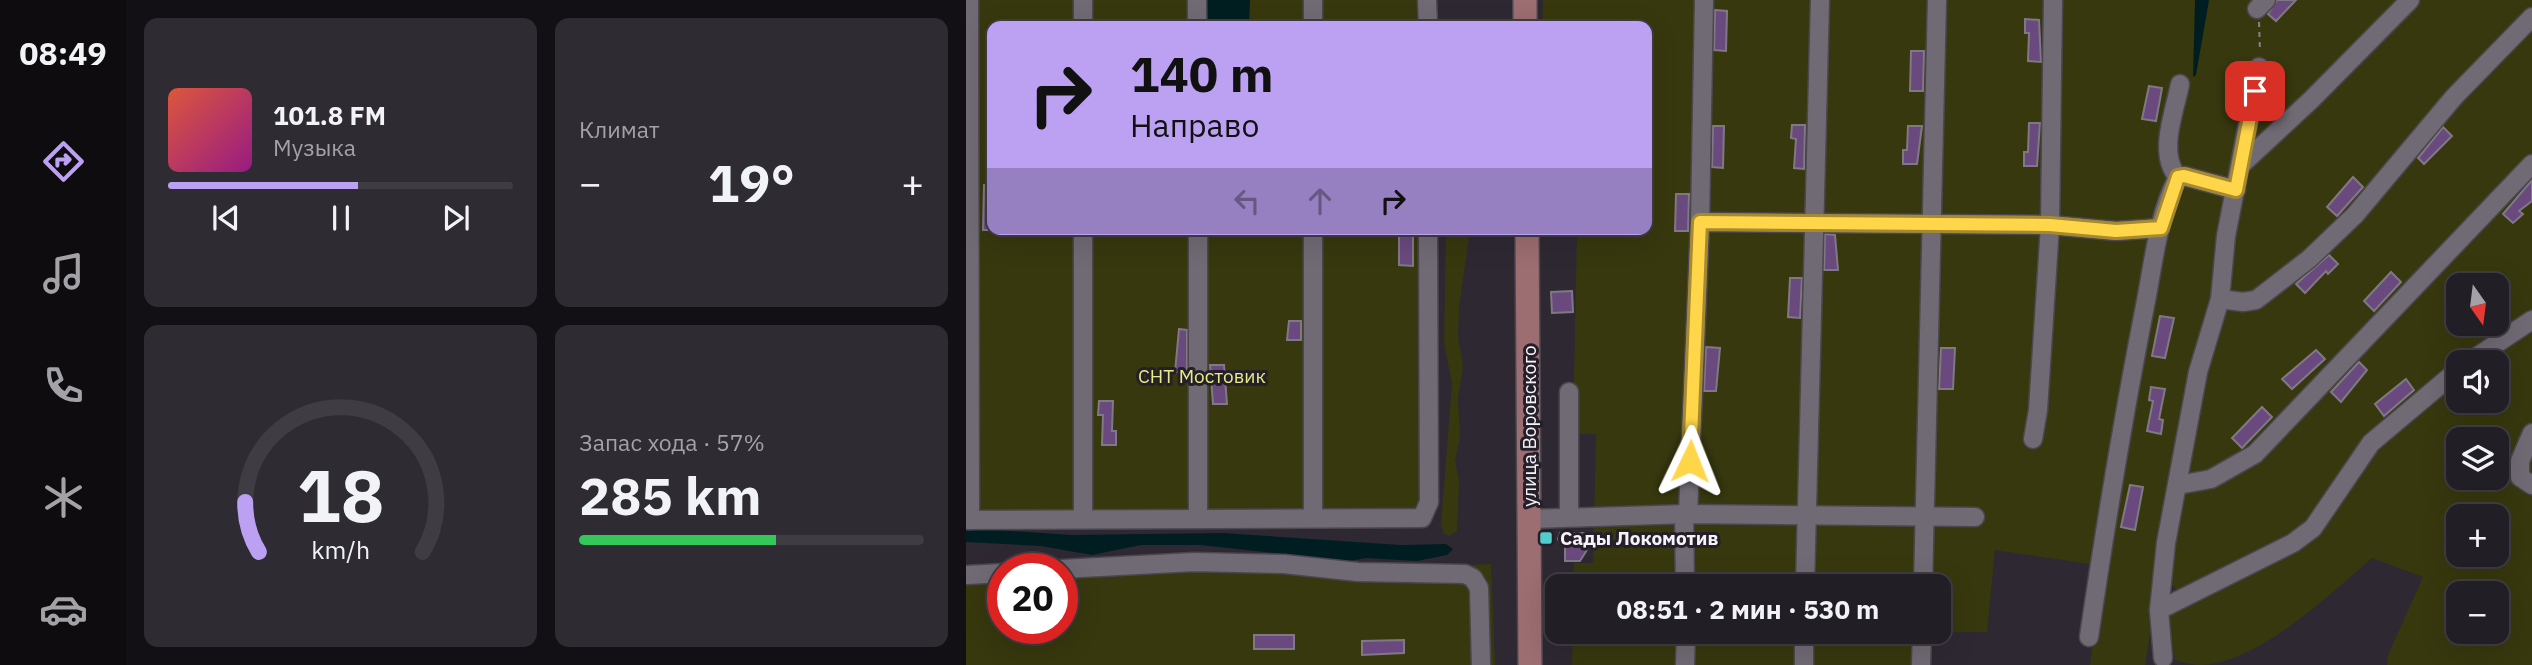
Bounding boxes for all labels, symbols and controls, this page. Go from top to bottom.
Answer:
text: 08:49 [19,32,107,74]
text: 140 m [1130,42,1274,105]
icon: right [1015,49,1106,140]
pin [2225,61,2285,121]
icon: arrive [2236,72,2274,110]
text: 101.8 FM [273,98,386,132]
text: Направо [1130,104,1259,146]
text: Климат [579,114,660,144]
text: Музыка [273,132,356,162]
icon: directions [39,137,88,186]
text: 19° [708,149,795,216]
text: − [579,158,602,207]
text: + [901,158,924,207]
icon: left [1228,182,1266,220]
icon: ahead [1301,182,1339,220]
icon: right [1374,182,1412,220]
icon: previous [207,199,245,237]
icon: pause [322,199,360,237]
icon: next [437,199,475,237]
icon: music [39,249,88,298]
north arrow [2446,273,2510,336]
map controls [2446,273,2509,644]
street label: улица Воровского [1517,345,1541,507]
button: sound [2446,350,2509,413]
icon: phone [39,361,88,410]
park label: СНТ Мостовик [1138,364,1266,388]
position arrow [1653,424,1727,498]
text: Запас хода · 57% [579,427,765,457]
button: layers [2446,427,2509,490]
text: 18 [297,447,384,542]
text: 285 km [579,462,761,529]
icon: climate [39,473,88,522]
button: + [2446,504,2509,567]
place label: Сады Локомотив [1560,526,1718,550]
marker: Сады Локомотив [1538,530,1554,546]
text: km/h [311,533,370,566]
speed limit sign: 20 [987,553,1078,644]
button: − [2446,581,2509,644]
icon: car [39,585,88,634]
text: 08:51 · 2 мин · 530 m [1617,592,1879,626]

